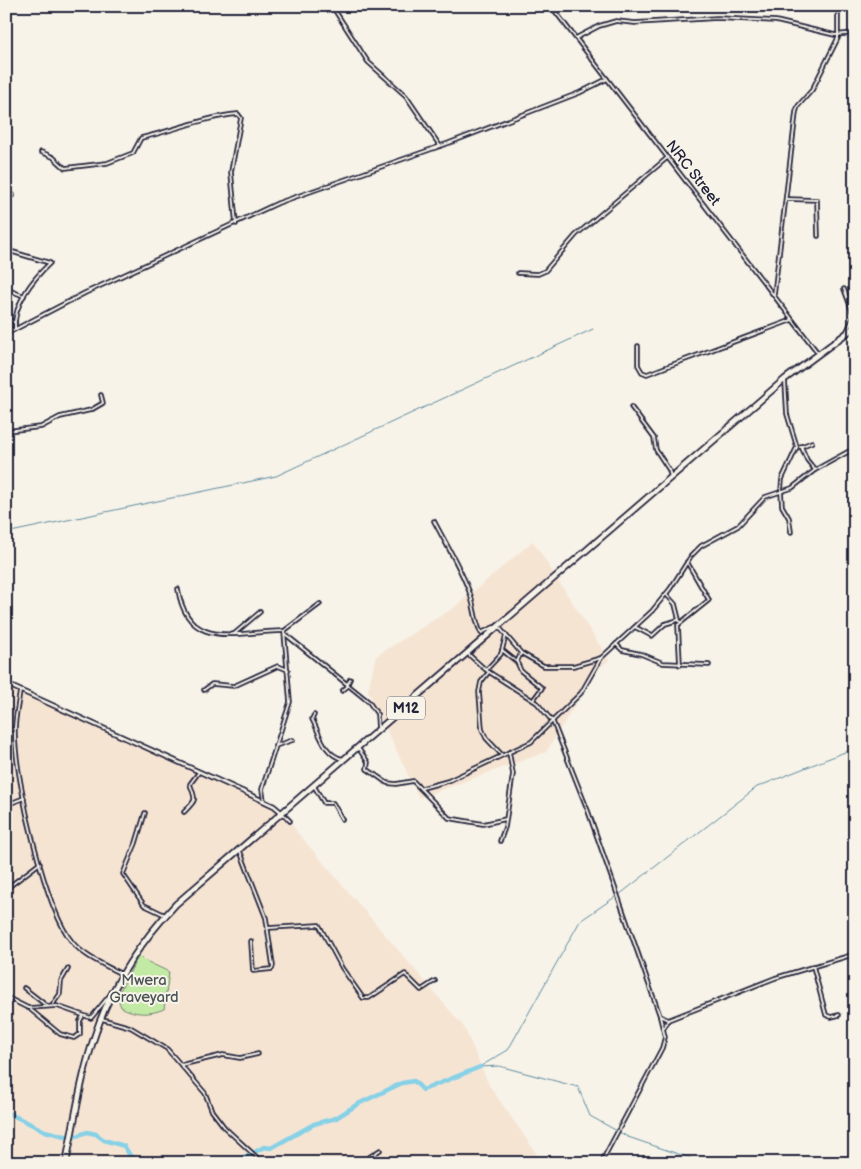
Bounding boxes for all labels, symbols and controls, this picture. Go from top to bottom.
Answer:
street label: NRC Street [662,137,725,210]
road number: M12 [387,696,425,720]
park label: Mwera Graveyard [109,971,179,1007]

